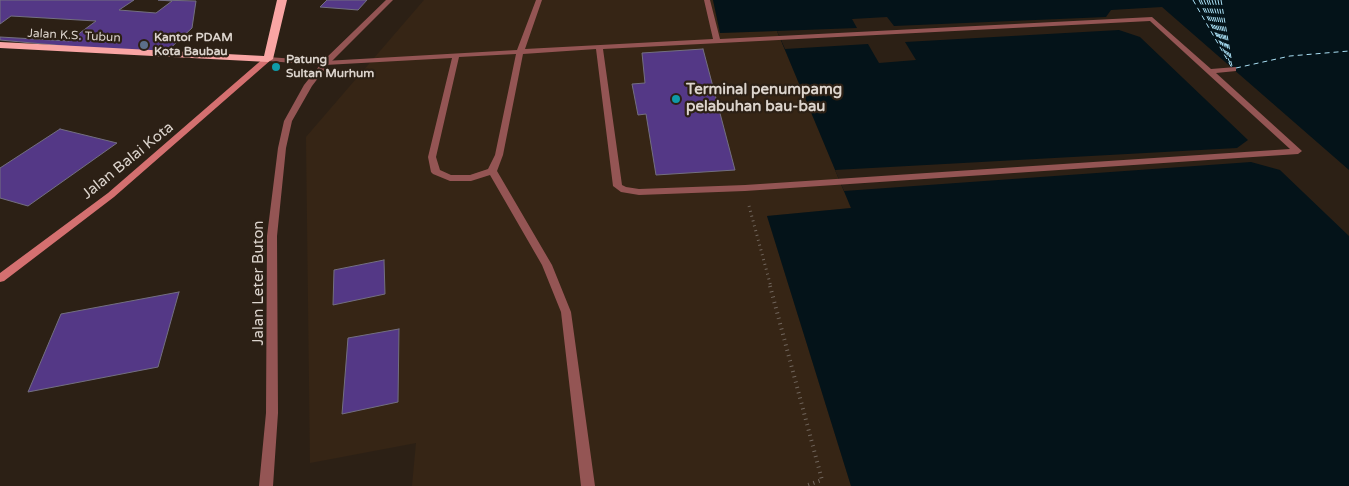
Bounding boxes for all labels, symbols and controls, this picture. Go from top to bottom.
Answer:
street label: Jalan K.S. Tubun [27,26,121,46]
place label: Kantor PDAM Kota Baubau [154,31,233,59]
marker: Kantor PDAM Kota Baubau [138,39,150,51]
place label: Patung Sultan Murhum [286,53,374,81]
marker: Patung Sultan Murhum [270,61,282,73]
place label: Terminal penumpamg pelabuhan bau-bau [686,81,842,116]
marker: Terminal penumpamg pelabuhan bau-bau [670,93,682,105]
street label: Jalan Balai Kota [79,119,177,203]
street label: Jalan Leter Buton [250,221,268,345]

